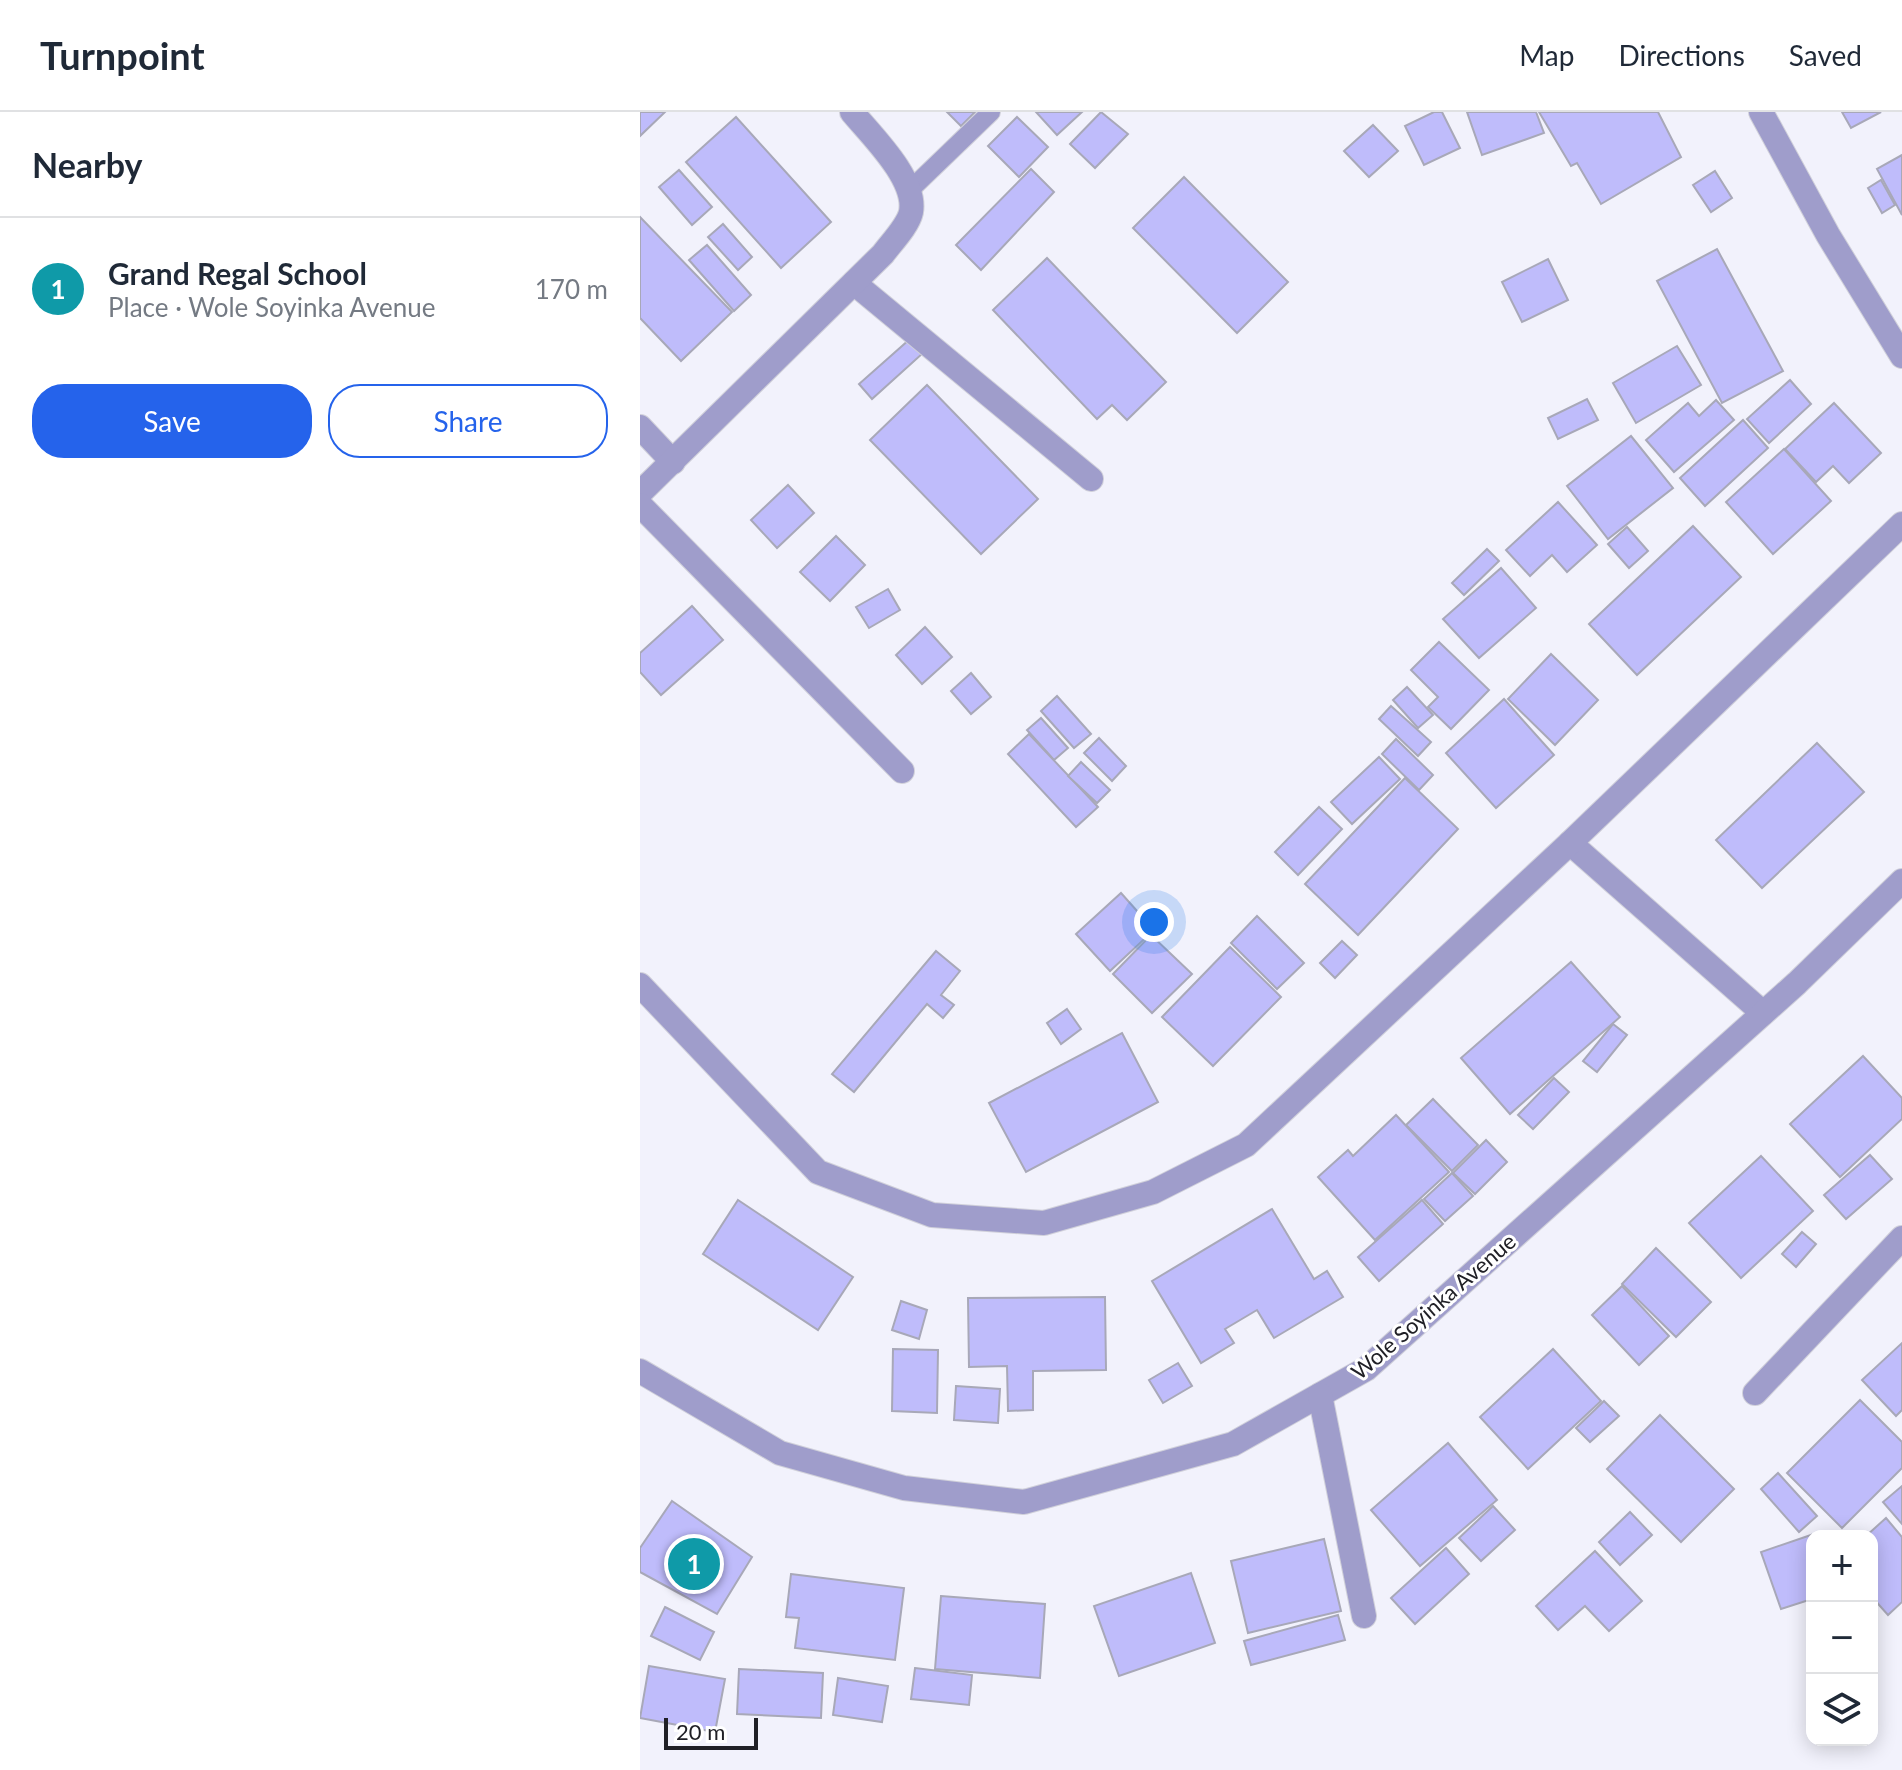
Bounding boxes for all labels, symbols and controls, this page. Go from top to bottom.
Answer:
text: Turnpoint [40,32,205,78]
text: Map [1519,38,1574,72]
text: Directions [1618,38,1745,72]
text: Saved [1789,38,1862,72]
text: Nearby [32,144,143,185]
text: Grand Regal School [108,255,367,291]
text: 1 [50,273,66,305]
text: 170 m [535,273,608,305]
text: Place · Wole Soyinka Avenue [108,291,435,323]
button: Save [32,384,312,458]
button: Share [328,384,608,458]
your location [1134,902,1174,942]
street label: Wole Soyinka Avenue [1345,1227,1521,1385]
map controls [1806,1530,1878,1746]
button: + [1806,1530,1878,1602]
pin: 1 [668,1534,720,1594]
button: − [1806,1602,1878,1674]
button: layers [1806,1674,1878,1746]
scale bar [664,1714,758,1750]
text: 20 m [676,1718,725,1745]

